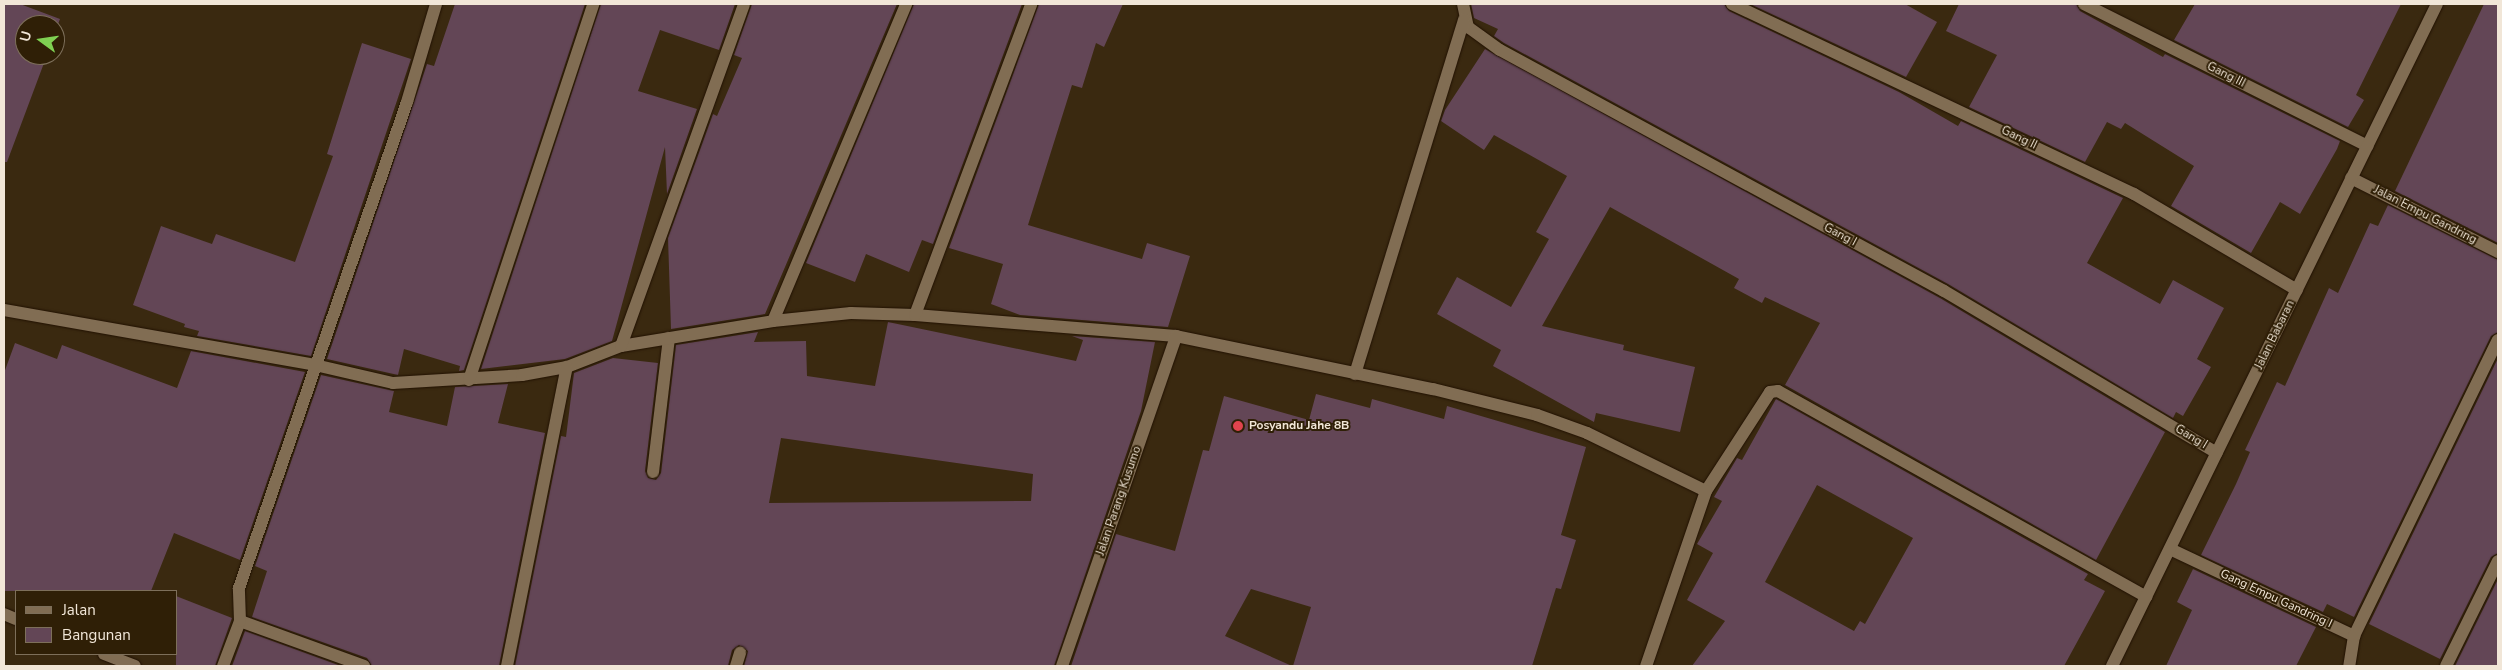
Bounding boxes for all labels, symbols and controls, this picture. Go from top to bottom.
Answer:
north arrow [15,15,65,65]
text: U [15,29,36,44]
street label: Gang III [2204,59,2248,91]
street label: Gang II [1999,123,2039,153]
street label: Jalan Empu Gandring [2371,183,2479,247]
street label: Gang I [1821,220,1859,250]
street label: Jalan Babaran [2252,298,2298,372]
marker: Posyandu Jahe 8B [1231,419,1245,433]
place label: Posyandu Jahe 8B [1249,419,1349,433]
street label: Gang I [2172,422,2210,452]
street label: Jalan Parang Kusumo [1094,444,1144,558]
street label: Gang Empu Gandring I [2218,567,2334,631]
legend [15,590,178,655]
text: Jalan [62,600,96,620]
text: Bangunan [62,625,131,645]

